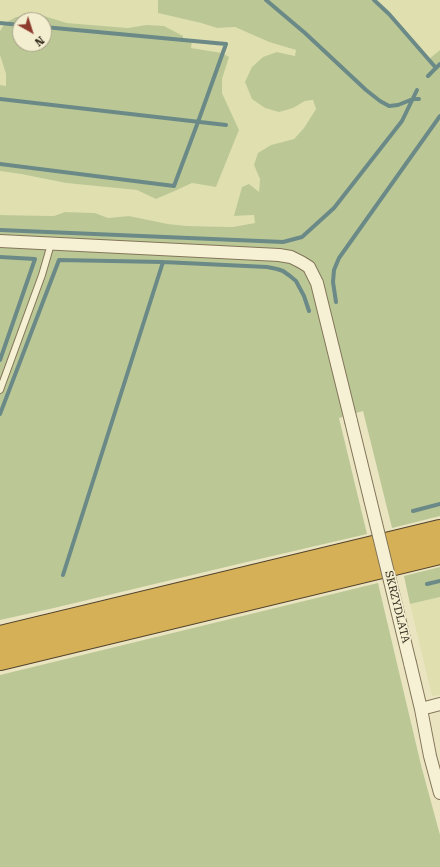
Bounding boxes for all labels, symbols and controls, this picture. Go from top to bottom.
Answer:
north arrow [12,12,52,52]
text: N [32,33,47,49]
street label: SKRZYDLATA [382,569,412,645]

